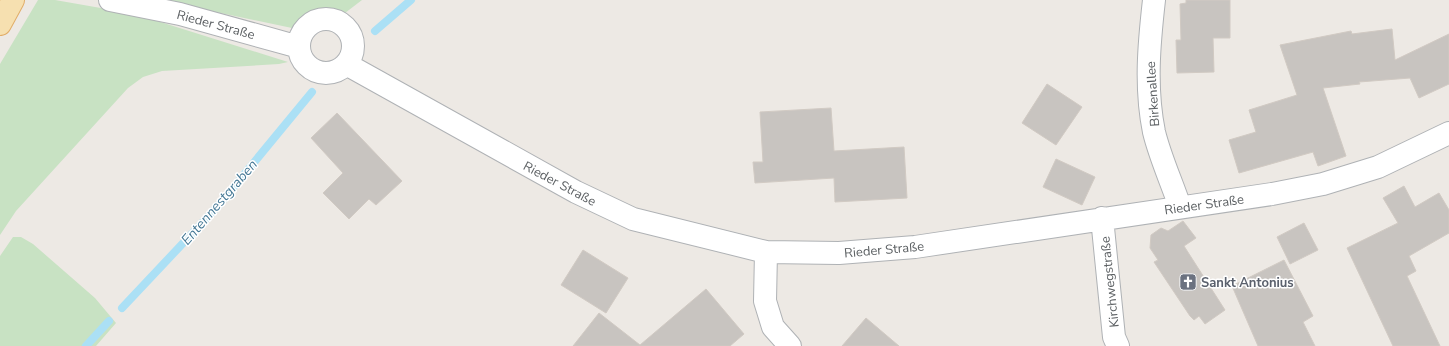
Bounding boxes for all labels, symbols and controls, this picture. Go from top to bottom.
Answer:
street label: Rieder Straße [175,6,257,44]
street label: Birkenallee [1142,61,1164,127]
water label: Entennestgraben [177,156,262,249]
street label: Rieder Straße [520,157,599,211]
street label: Rieder Straße [1163,190,1245,219]
street label: Kirchwegstraße [1096,235,1124,328]
street label: Rieder Straße [843,238,925,262]
church icon: Sankt Antonius [1178,272,1198,292]
place label: Sankt Antonius [1201,274,1294,292]

